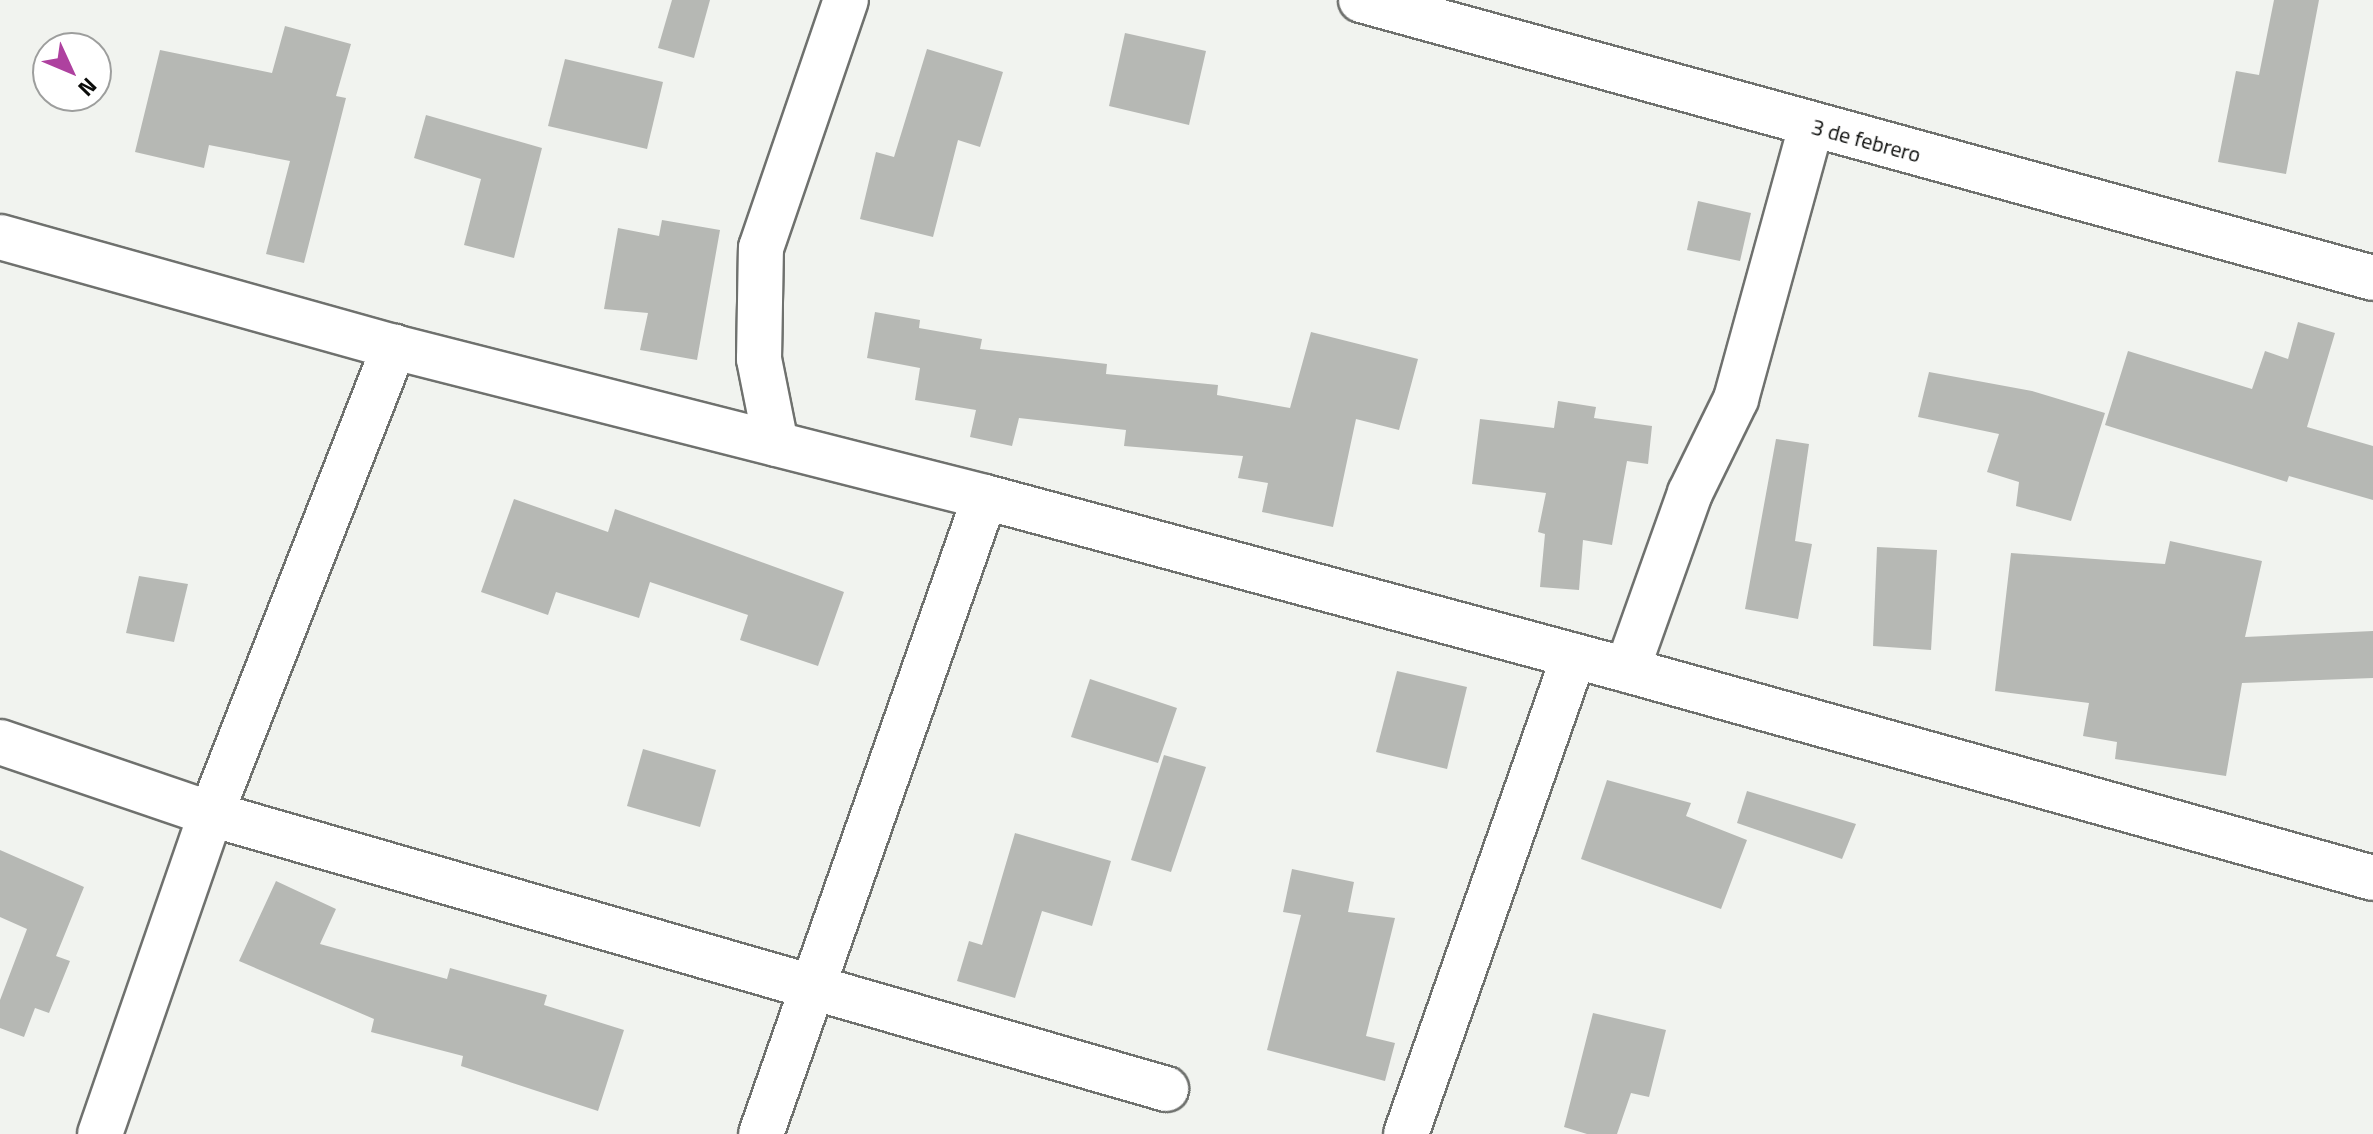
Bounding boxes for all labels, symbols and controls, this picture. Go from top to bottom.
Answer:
north arrow [32,32,112,112]
text: N [70,70,105,105]
street label: 3 de febrero [1808,114,1924,168]

